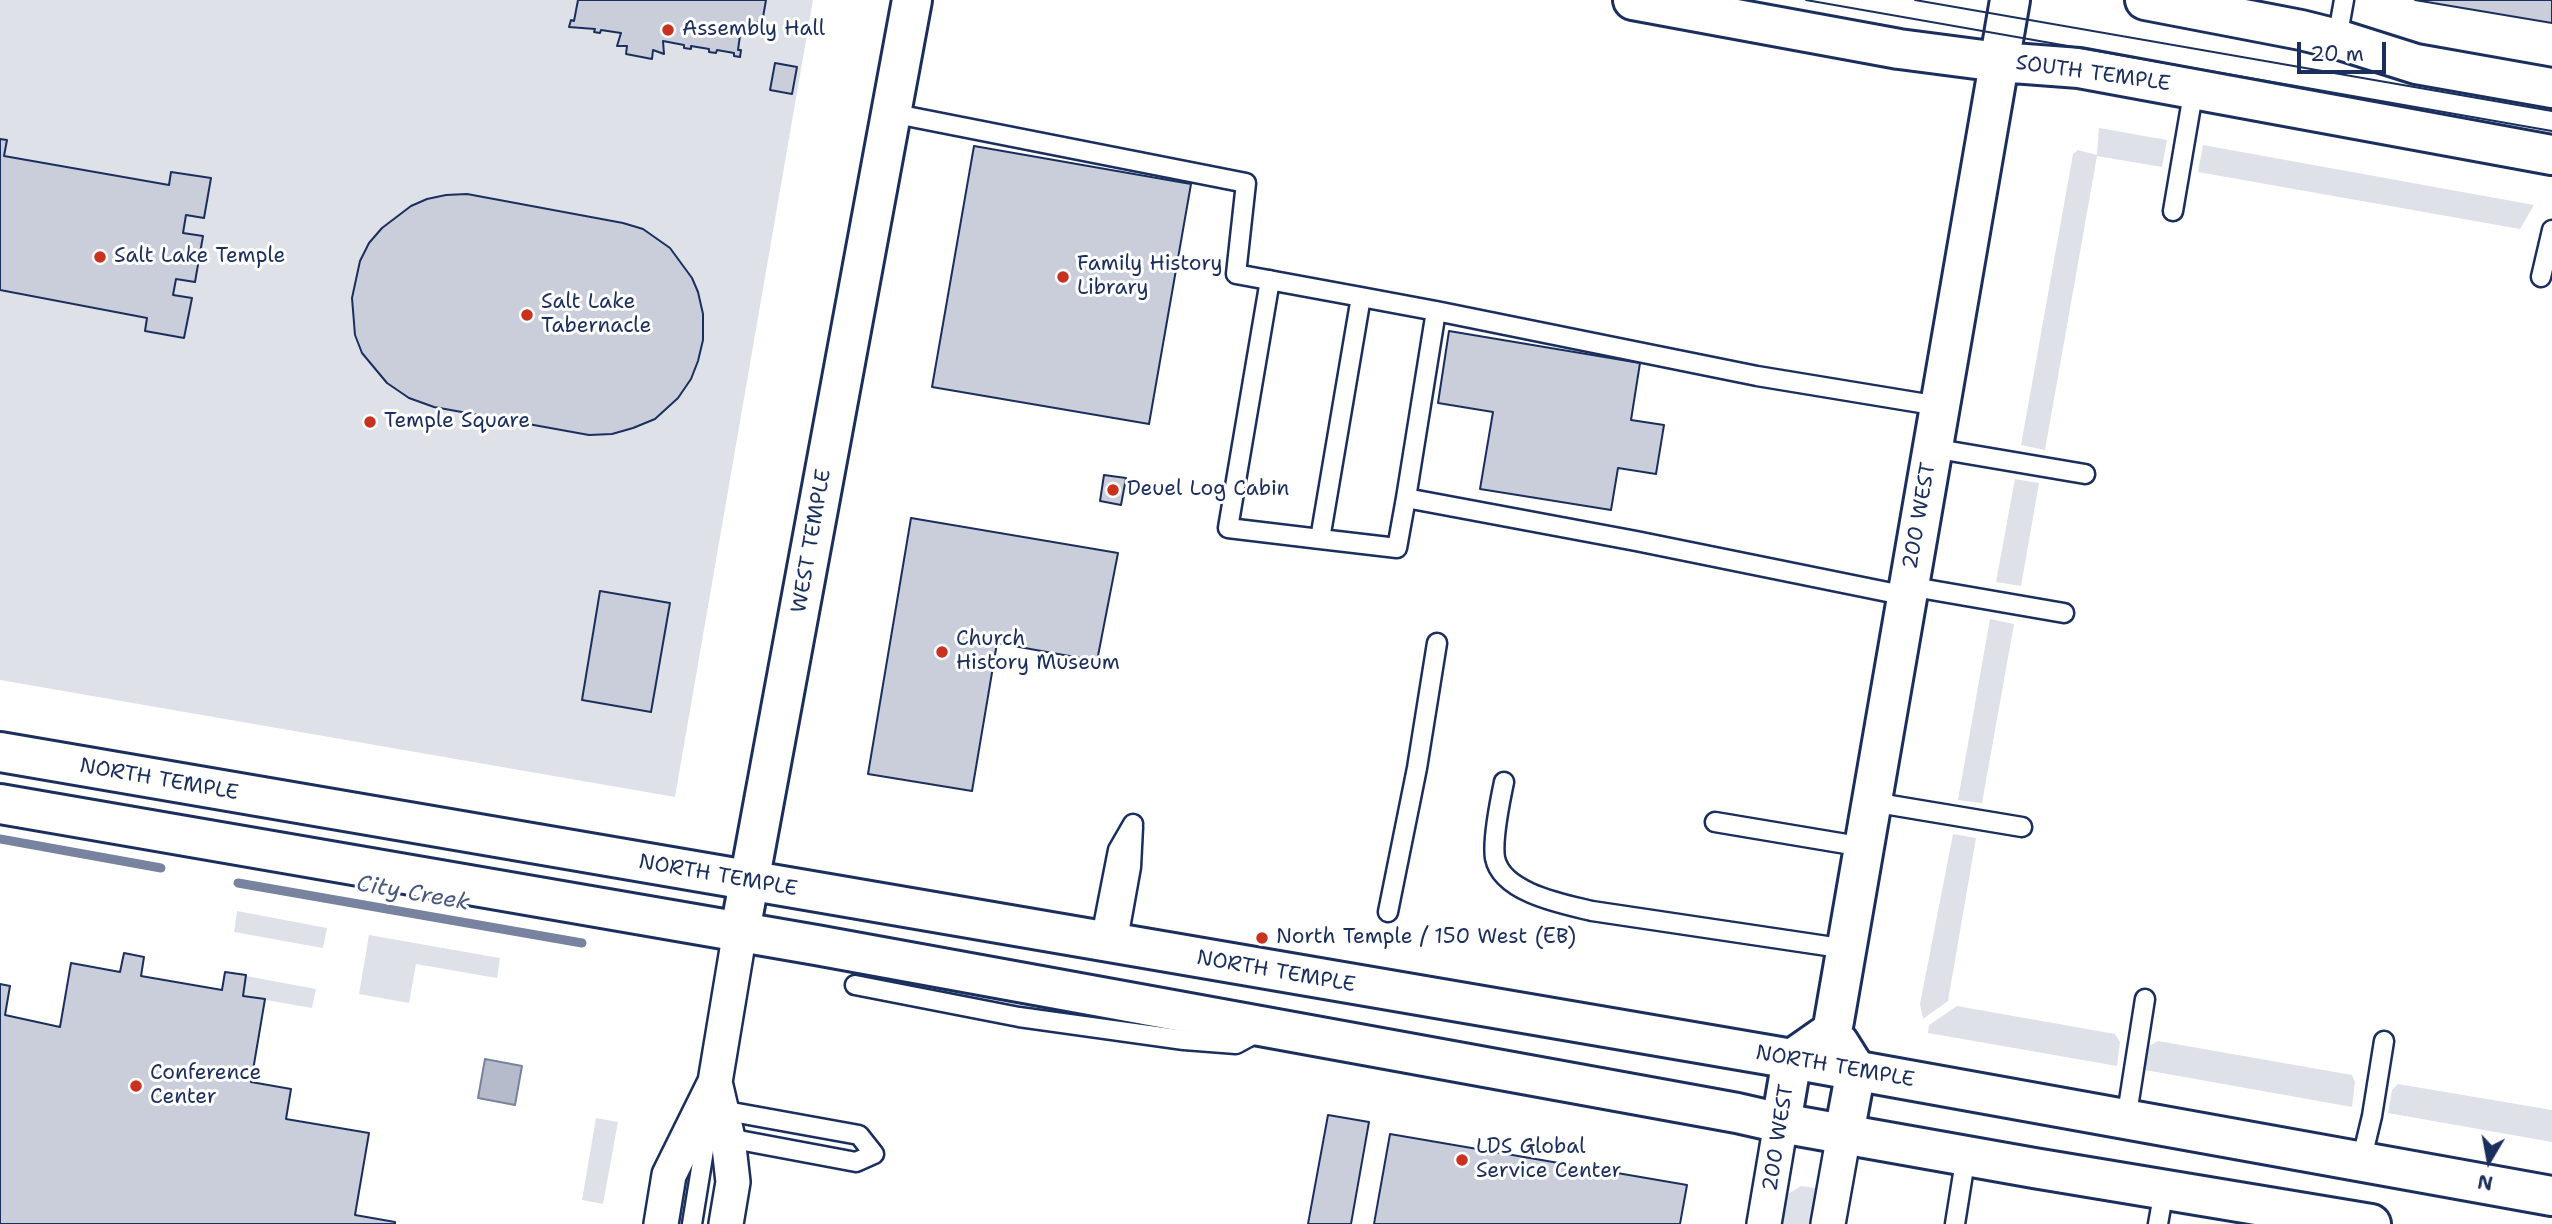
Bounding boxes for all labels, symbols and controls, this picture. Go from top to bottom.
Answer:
place label: Assembly Hall [682,17,825,43]
marker: Assembly Hall [660,22,676,38]
scale bar [2300,28,2389,72]
text: 20 m [2310,40,2364,68]
street label: SOUTH TEMPLE [2014,51,2172,97]
place label: Salt Lake Temple [114,244,285,270]
marker: Salt Lake Temple [92,249,108,265]
place label: Family History Library [1077,252,1223,302]
marker: Family History Library [1055,269,1071,285]
place label: Salt Lake Tabernacle [541,290,651,340]
marker: Salt Lake Tabernacle [519,307,535,323]
place label: Temple Square [384,409,530,435]
marker: Temple Square [362,414,378,430]
street label: 200 WEST [1898,461,1942,571]
street label: WEST TEMPLE [787,467,837,615]
place label: Deuel Log Cabin [1127,477,1289,503]
marker: Deuel Log Cabin [1105,482,1121,498]
place label: Church History Museum [956,627,1120,677]
marker: Church History Museum [934,644,950,660]
street label: NORTH TEMPLE [78,754,240,806]
street label: NORTH TEMPLE [637,850,799,902]
water label: City Creek [354,870,472,918]
place label: North Temple / 150 West (EB) [1276,925,1576,951]
marker: North Temple / 150 West (EB) [1254,930,1270,946]
street label: NORTH TEMPLE [1195,946,1357,998]
street label: NORTH TEMPLE [1754,1041,1916,1093]
place label: Conference Center [150,1061,261,1111]
marker: Conference Center [128,1078,144,1094]
street label: 200 WEST [1758,1083,1800,1193]
north arrow [2454,1126,2524,1196]
place label: LDS Global Service Center [1476,1135,1622,1185]
marker: LDS Global Service Center [1454,1152,1470,1168]
text: N [2476,1169,2495,1196]

